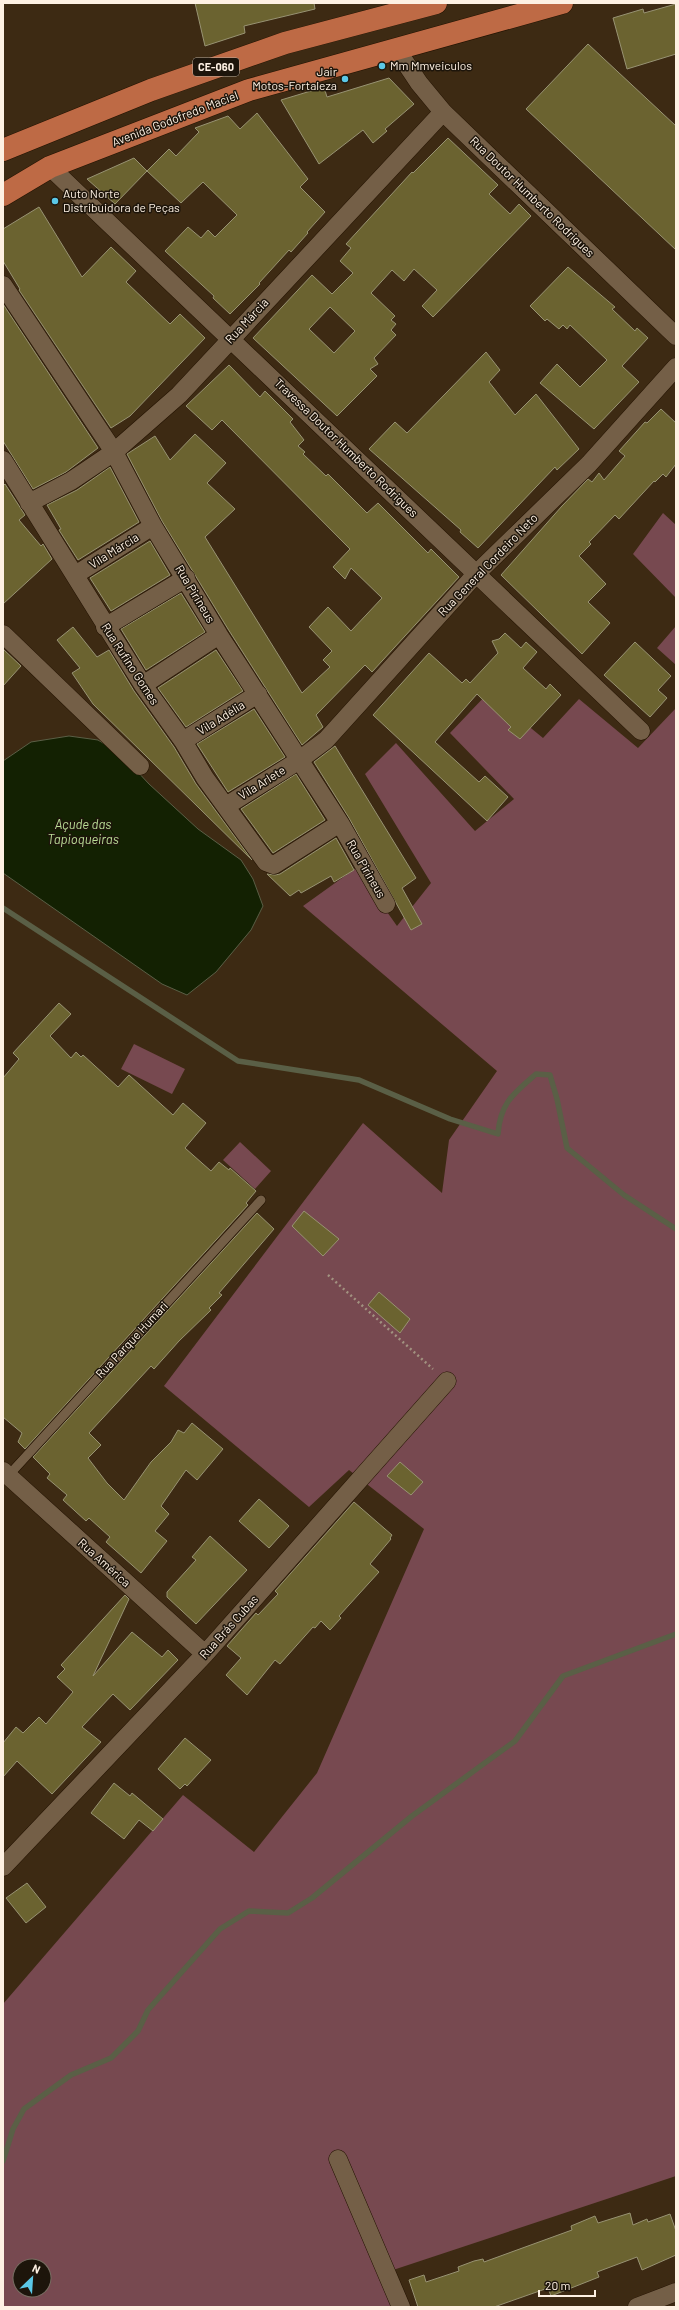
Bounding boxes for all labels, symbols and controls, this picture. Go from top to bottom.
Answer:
road number: CE-060 [193,58,239,76]
place label: Mm Mmveiculos [390,58,472,72]
marker: Mm Mmveiculos [377,61,387,71]
place label: Jair Motos-Fortaleza [252,64,338,92]
marker: Jair Motos-Fortaleza [340,74,350,84]
street label: Avenida Godofredo Maciel [110,88,240,149]
street label: Rua Doutor Humberto Rodrigues [468,133,598,260]
place label: Auto Norte Distribuidora de Peças [63,186,180,214]
marker: Auto Norte Distribuidora de Peças [50,196,60,206]
street label: Rua Márcia [222,295,271,346]
street label: Travessa Doutor Humberto Rodrigues [272,375,421,520]
street label: Rua General Cordeiro Neto [435,510,540,618]
street label: Vila Márcia [86,529,141,571]
street label: Rua Pirineus [173,562,219,625]
street label: Rua Rufino Gomes [99,620,163,707]
street label: Vila Adélia [194,697,247,737]
street label: Vila Arlete [235,762,288,802]
water label: Açude das Tapioqueiras [47,816,119,847]
street label: Rua Pirineus [345,837,389,900]
street label: Rua Parque Humari [92,1298,170,1380]
street label: Rua América [76,1535,134,1589]
street label: Rua Brás Cubas [196,1592,261,1661]
north arrow [12,2258,52,2298]
text: N [30,2261,43,2276]
scale bar [539,2272,595,2298]
text: 20 m [545,2278,571,2292]

